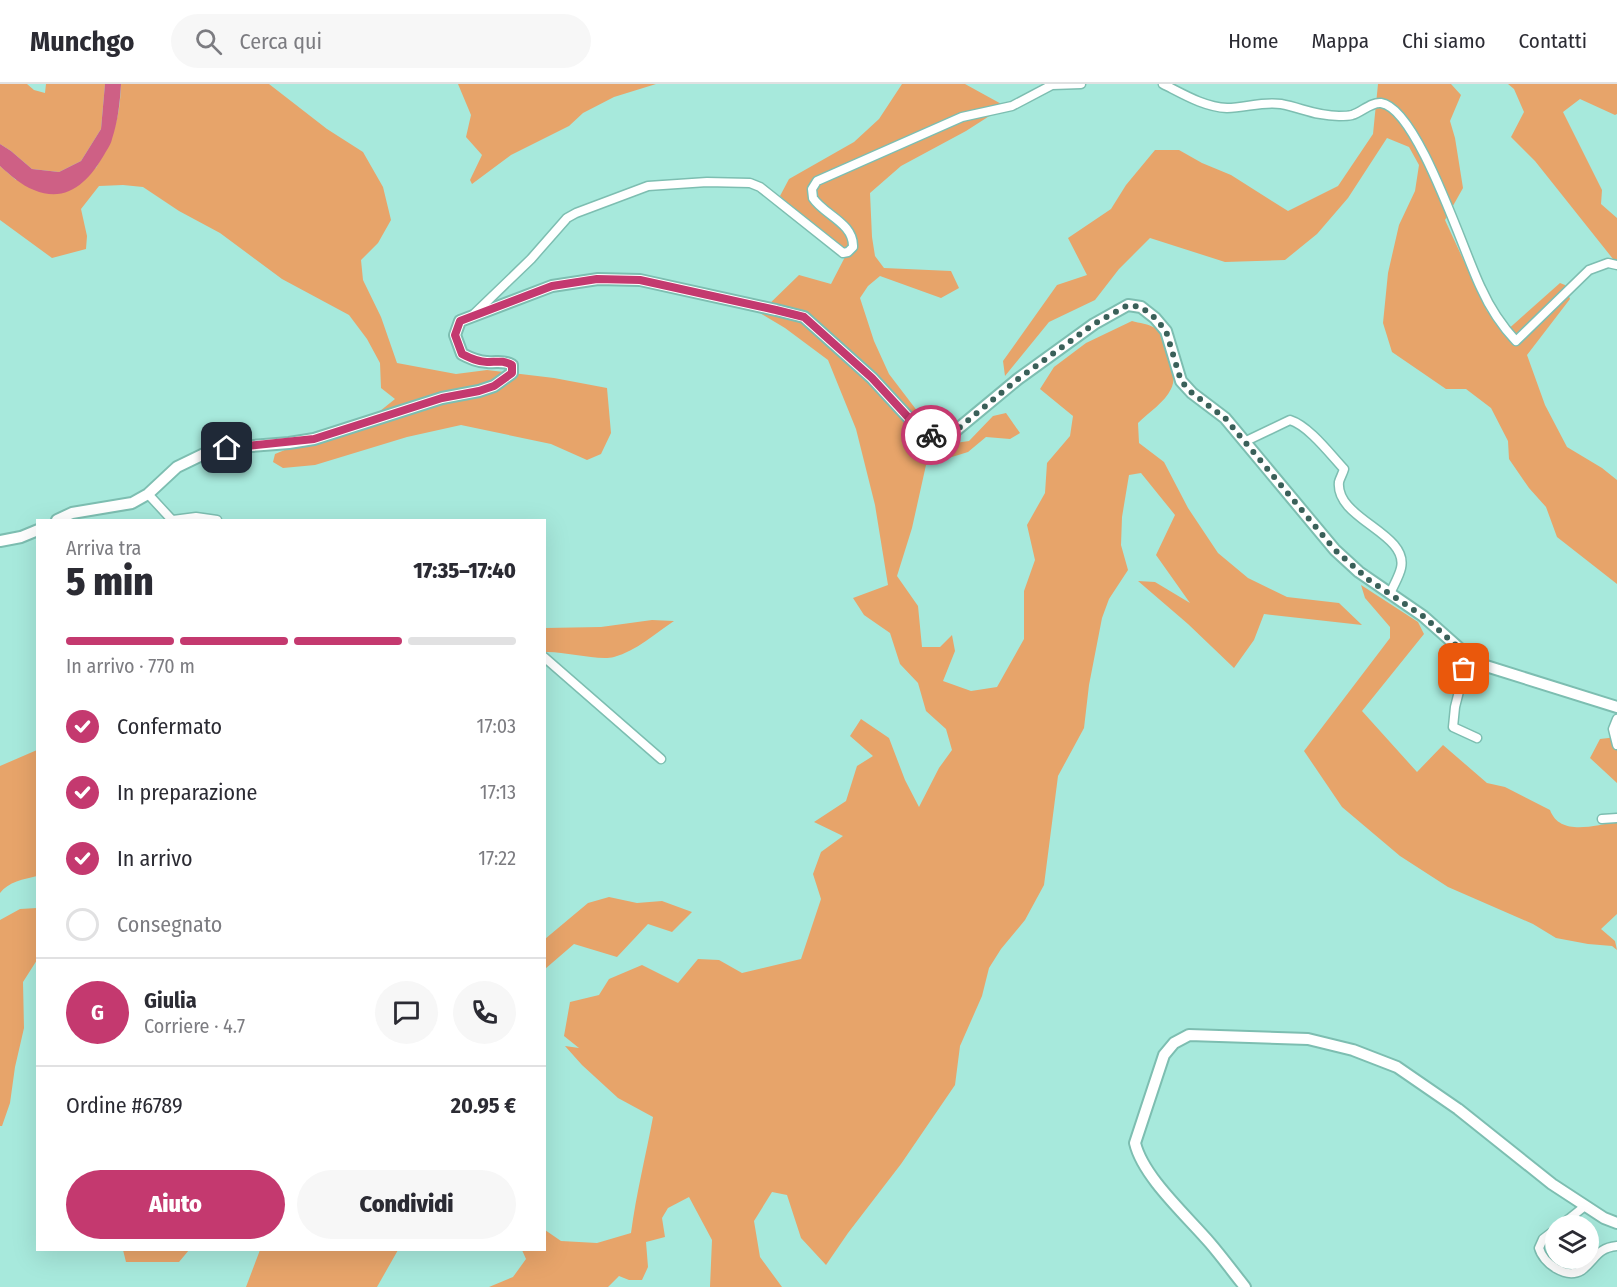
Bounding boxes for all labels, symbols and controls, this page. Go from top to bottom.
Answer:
search box [171,14,591,68]
text: Munchgo [30,25,135,58]
icon: search [192,25,225,58]
text: Cerca qui [240,28,322,55]
text: Home [1228,28,1278,54]
text: Mappa [1311,28,1369,54]
text: Chi siamo [1402,28,1486,54]
text: Contatti [1519,28,1587,54]
courier [901,405,961,465]
icon: bike [915,419,948,452]
pin [201,422,252,473]
icon: home [210,431,243,464]
text: Arriva tra [66,536,141,560]
text: 17:35–17:40 [413,557,516,584]
text: 5 min [66,559,154,605]
pin [1438,643,1489,694]
icon: bag [1447,652,1480,685]
text: In arrivo · 770 m [66,654,195,678]
icon: check [66,710,99,743]
text: Confermato [117,713,222,740]
text: 17:03 [477,714,516,738]
icon: check [66,776,99,809]
text: In preparazione [117,779,258,806]
text: 17:13 [480,780,516,804]
icon: check [66,842,99,875]
text: In arrivo [117,845,192,872]
text: 17:22 [478,846,516,870]
text: Consegnato [117,911,222,938]
button: chat [375,981,438,1044]
button: phone [453,981,516,1044]
text: Giulia [144,987,197,1014]
text: G [91,999,104,1026]
text: Corriere · 4.7 [144,1014,245,1038]
text: Ordine #6789 [66,1092,183,1119]
text: 20.95 € [451,1092,516,1119]
button: Aiuto [66,1170,285,1239]
button: Condividi [297,1170,516,1239]
map controls [1545,1215,1599,1269]
button: layers [1545,1215,1599,1269]

